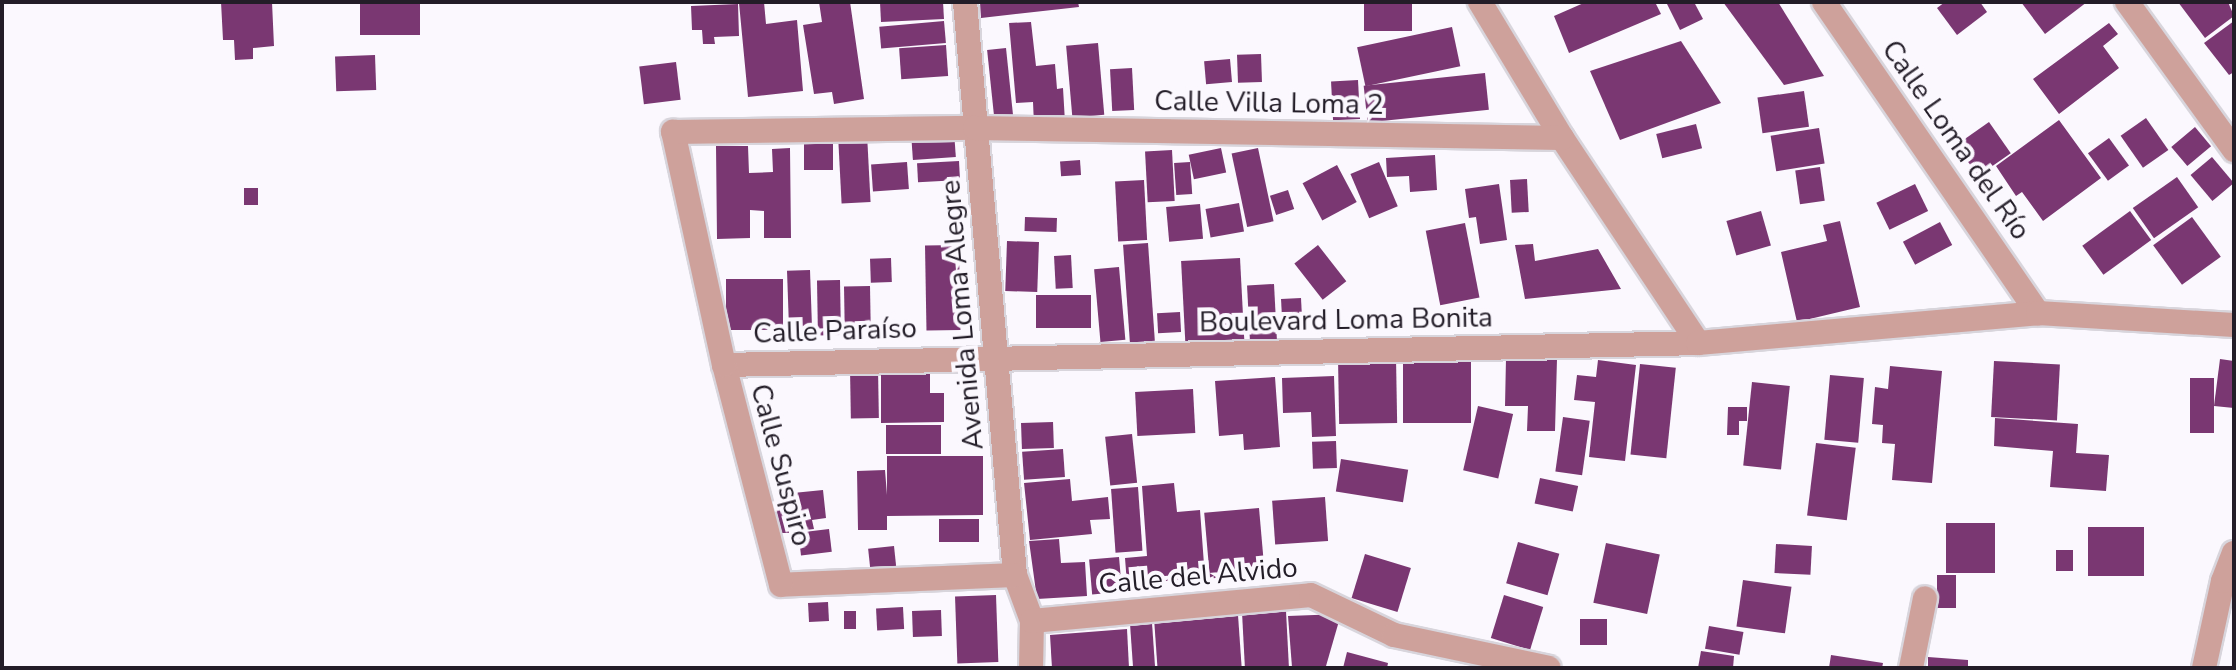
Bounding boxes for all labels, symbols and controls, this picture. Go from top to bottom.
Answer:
street label: Calle Loma del Río [1875,34,2037,246]
street label: Calle Villa Loma 2 [1154,84,1384,122]
street label: Avenida Loma Alegre [933,179,991,451]
street label: Boulevard Loma Bonita [1199,301,1493,339]
street label: Calle Paraíso [753,311,917,351]
street label: Calle Suspiro [743,380,819,550]
street label: Calle del Alvido [1097,551,1299,601]

